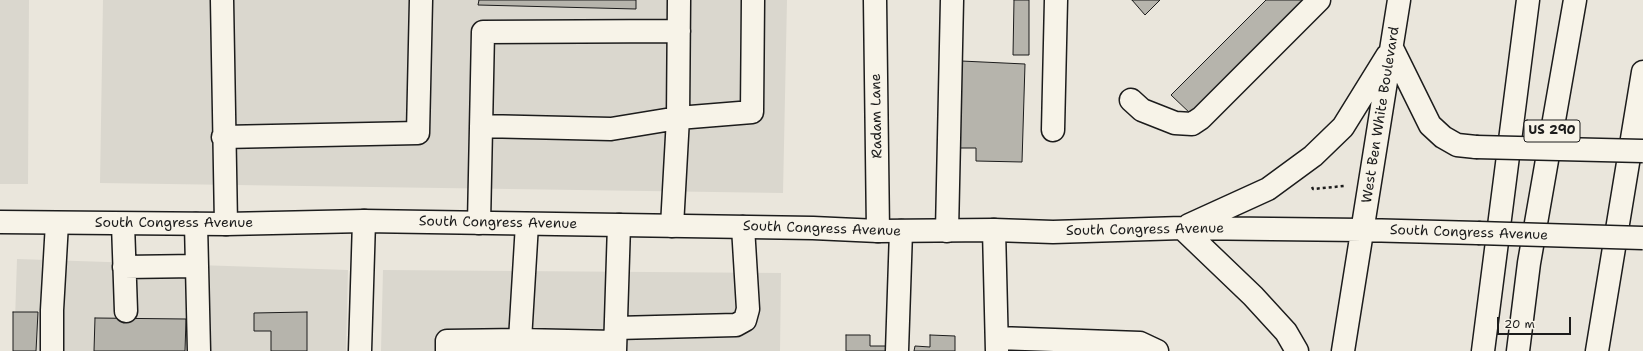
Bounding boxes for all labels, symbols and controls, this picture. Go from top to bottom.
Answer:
street label: West Ben White Boulevard [1359,25,1403,205]
street label: Radam Lane [868,73,886,159]
road number: US 290 [1524,120,1580,142]
street label: South Congress Avenue [419,213,577,233]
street label: South Congress Avenue [95,215,253,231]
street label: South Congress Avenue [743,218,901,240]
street label: South Congress Avenue [1066,220,1224,240]
street label: South Congress Avenue [1390,222,1548,244]
scale bar [1499,309,1573,335]
text: 20 m [1504,316,1535,332]

